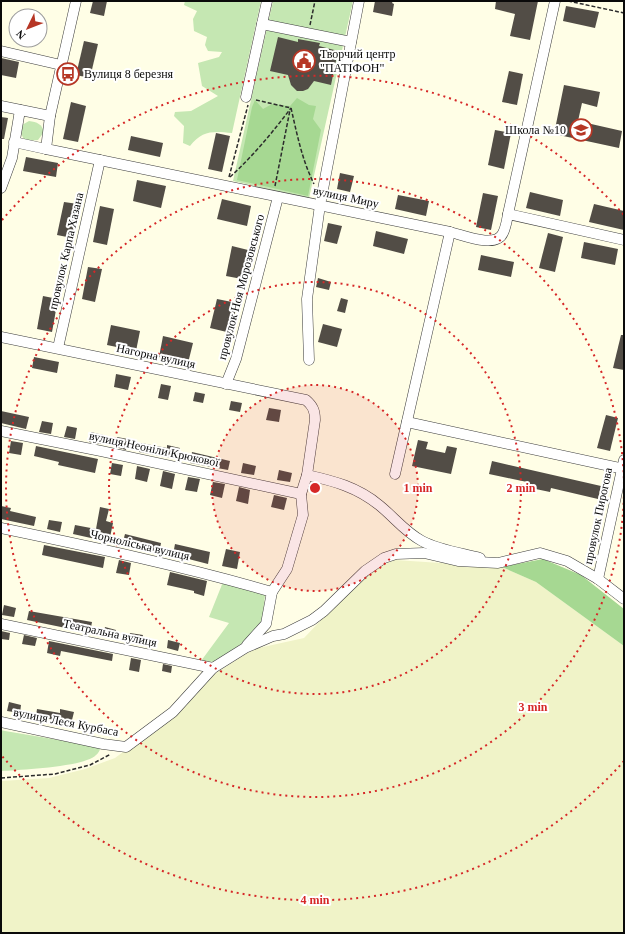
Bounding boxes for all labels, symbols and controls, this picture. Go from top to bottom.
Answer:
north arrow [8,8,48,48]
text: N [14,28,28,42]
place label: Творчий центр "ПАТІФОН" [320,47,395,75]
public building icon: Творчий центр "ПАТІФОН" [291,48,317,74]
bus stop icon: Вулиця 8 березня [55,61,81,87]
place label: Вулиця 8 березня [84,67,174,81]
school or university icon: Школа №10 [568,117,594,143]
place label: Школа №10 [505,123,566,137]
street label: вулиця Миру [312,183,380,211]
street label: провулок Карпа Хазана [46,190,86,311]
street label: провулок Ноя Морозовського [215,213,267,361]
street label: Нагорна вулиця [115,341,197,371]
street label: вулиця Неоніли Крюкової [88,428,221,470]
street label: провулок Пирогова [581,466,615,566]
centre of rings [308,481,322,495]
text: 1 min [403,481,433,495]
text: 2 min [506,481,536,495]
street label: Чорноліська вулиця [89,527,191,563]
street label: Театральна вулиця [62,616,159,650]
text: 3 min [518,700,548,714]
street label: вулиця Леся Курбаса [12,705,120,739]
text: 4 min [300,893,330,907]

